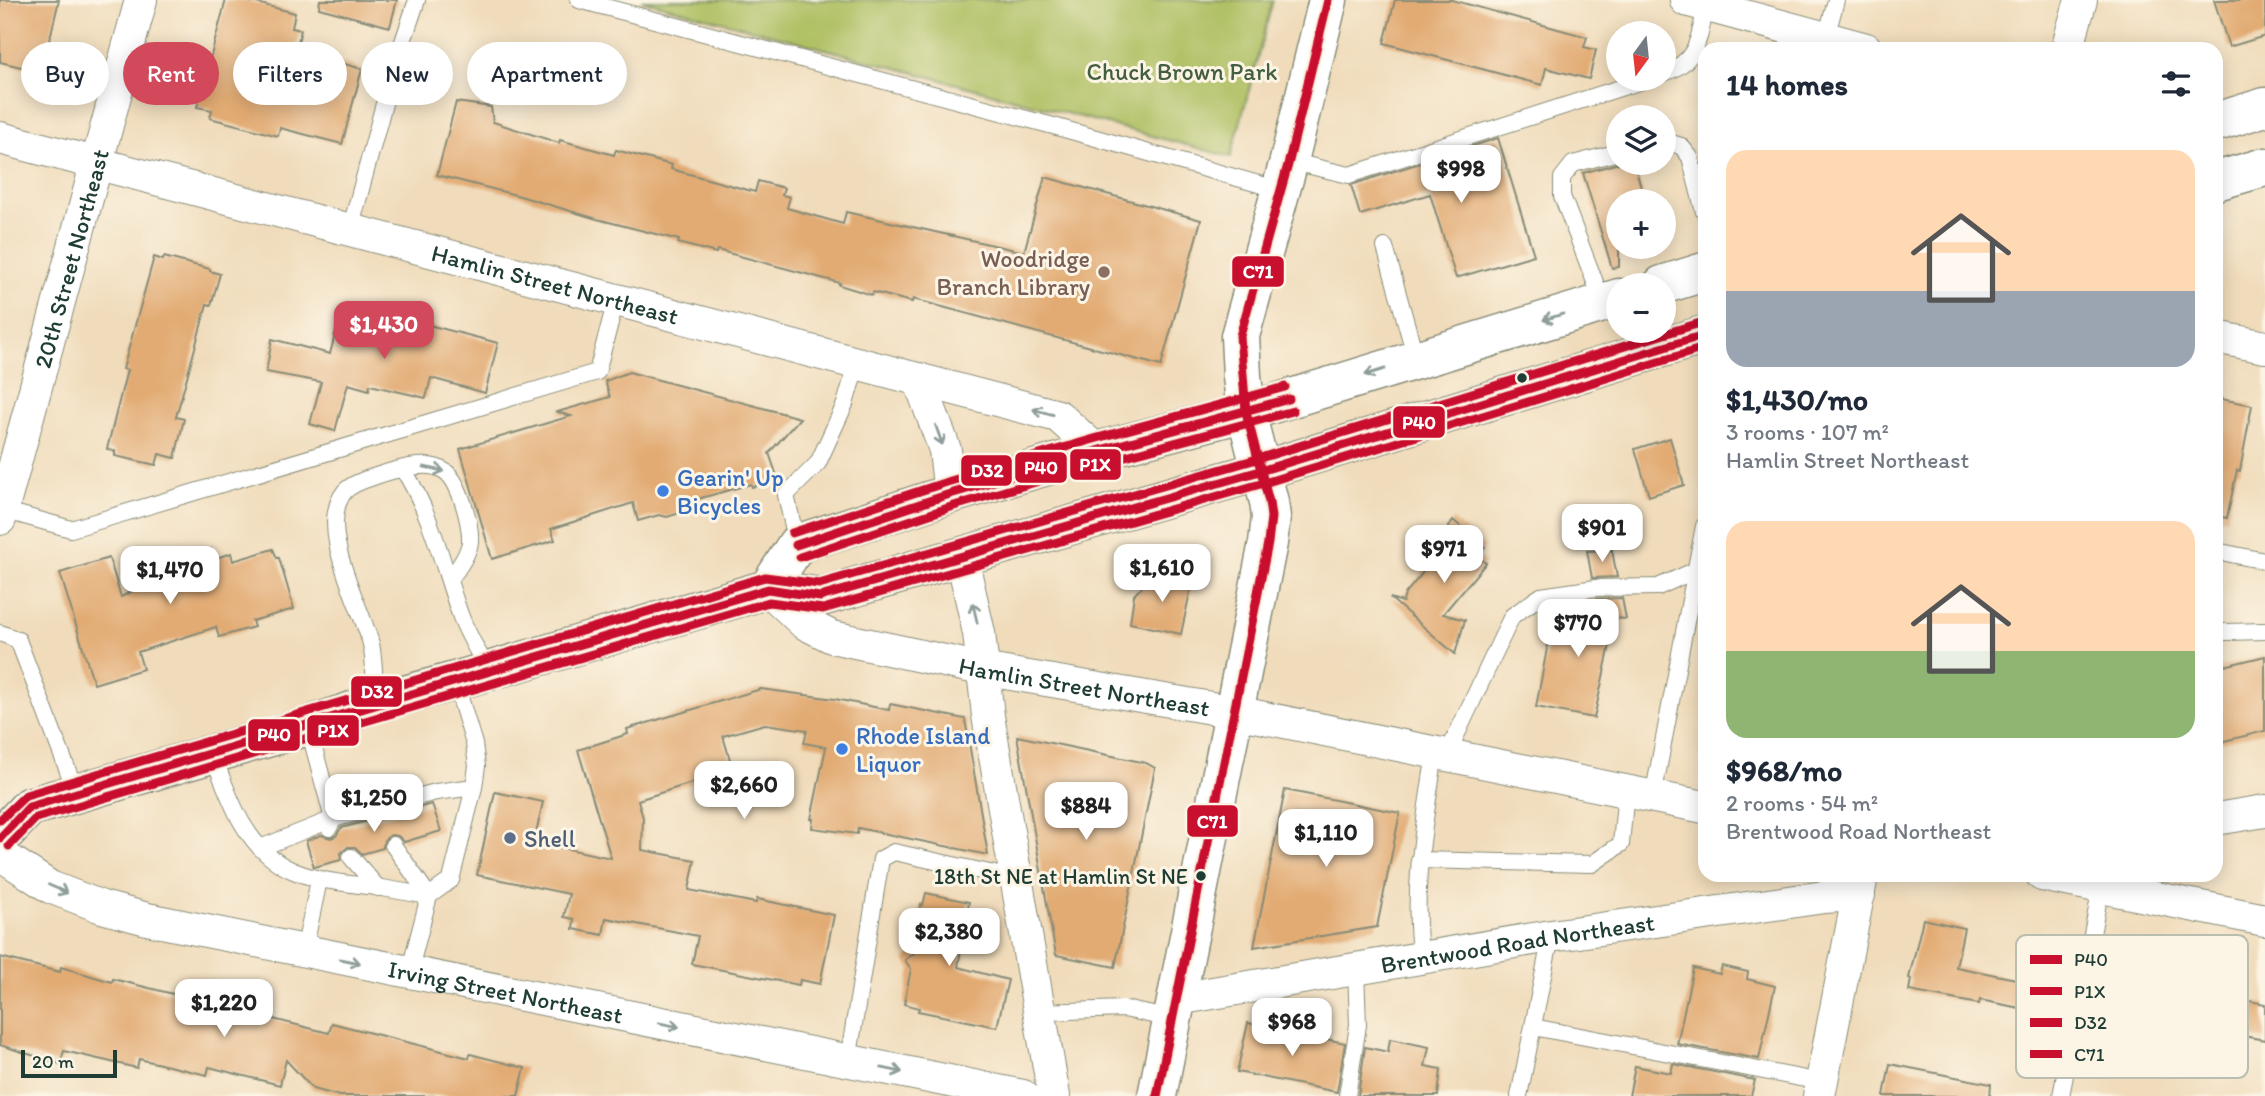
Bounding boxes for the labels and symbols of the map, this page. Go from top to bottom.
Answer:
north arrow [1606,21,1676,91]
park label: Chuck Brown Park [1087,57,1277,86]
street label: 20th Street Northeast [27,146,114,371]
pin: $998 [1420,146,1502,205]
street label: Hamlin Street Northeast [429,238,682,330]
place label: Woodridge Branch Library [937,244,1090,301]
line badge: C71 [1231,255,1285,288]
text: C71 [1243,260,1273,283]
marker: Woodridge Branch Library [1096,264,1112,280]
pin: $1,430 [327,302,441,361]
one-way arrow [1543,312,1565,325]
one-way arrow [1364,366,1386,379]
unlabelled marker [1515,371,1529,385]
one-way arrow [1032,405,1055,418]
line badge: P40 [1392,405,1446,439]
text: P40 [1402,411,1436,434]
one-way arrow [934,424,946,446]
line badge: P1X [1069,448,1122,481]
line badge: P40 [1014,451,1068,484]
text: P1X [1079,453,1111,476]
line badge: D32 [960,454,1013,487]
text: P40 [1024,456,1058,479]
text: D32 [971,459,1003,482]
one-way arrow [422,463,445,477]
place label: Gearin' Up Bicycles [677,463,784,520]
marker: Gearin' Up Bicycles [655,483,671,499]
pin: $901 [1561,504,1643,564]
pin: $971 [1403,526,1485,585]
pin: $1,610 [1105,544,1219,604]
pin: $1,470 [113,546,227,606]
pin: $770 [1537,600,1619,659]
one-way arrow [968,602,981,625]
street label: Hamlin Street Northeast [956,650,1212,722]
line badge: D32 [350,675,403,708]
text: D32 [361,680,393,703]
line badge: P1X [306,714,360,747]
line badge: P40 [247,718,301,752]
text: P1X [317,719,349,742]
place label: Rhode Island Liquor [856,721,990,778]
text: P40 [257,723,291,746]
marker: Rhode Island Liquor [834,741,850,757]
pin: $2,660 [687,762,801,821]
pin: $1,250 [317,774,431,834]
pin: $884 [1045,782,1127,842]
line badge: C71 [1186,804,1239,838]
text: C71 [1197,810,1227,833]
pin: $1,110 [1269,810,1383,869]
place label: Shell [524,824,576,853]
marker: Shell [502,830,518,846]
place label: 18th St NE at Hamlin St NE [934,863,1188,890]
marker: 18th St NE at Hamlin St NE [1194,869,1208,883]
one-way arrow [47,883,68,896]
street label: Brentwood Road Northeast [1378,907,1656,979]
pin: $2,380 [892,908,1006,968]
legend [2016,935,2248,1078]
text: P40 [2074,948,2108,971]
one-way arrow [338,954,361,968]
street label: Irving Street Northeast [386,954,625,1029]
pin: $1,220 [167,979,281,1039]
text: P1X [2074,980,2106,1003]
pin: $968 [1251,998,1333,1058]
text: D32 [2074,1011,2107,1034]
one-way arrow [657,1019,680,1033]
text: C71 [2074,1043,2105,1066]
scale bar [21,1047,117,1079]
one-way arrow [880,1063,903,1077]

